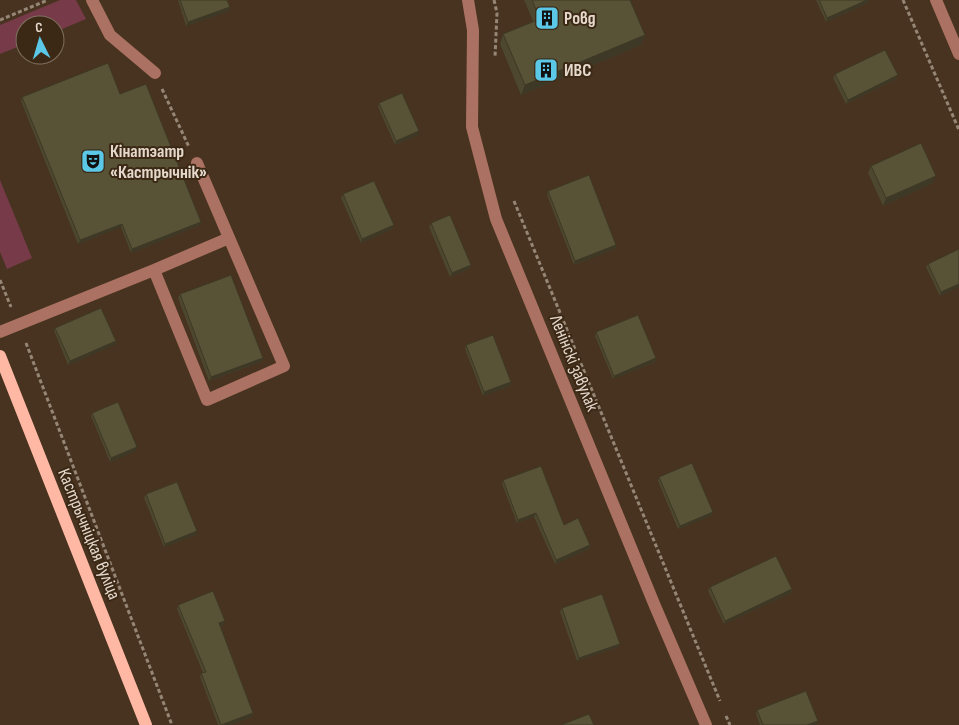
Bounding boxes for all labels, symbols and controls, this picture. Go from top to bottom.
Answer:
building icon: Ровд [534,5,560,31]
place label: Ровд [564,8,596,29]
north arrow [15,15,65,65]
text: С [35,19,43,36]
building icon: ИВС [533,57,559,83]
place label: ИВС [564,60,591,81]
place label: Кінатэатр «Кастрычнік» [110,141,207,183]
theatre icon: Кінатэатр «Кастрычнік» [80,148,106,174]
street label: Ленінскі завулак [545,311,603,414]
street label: Кастрычніцкая вуліца [53,466,125,603]

